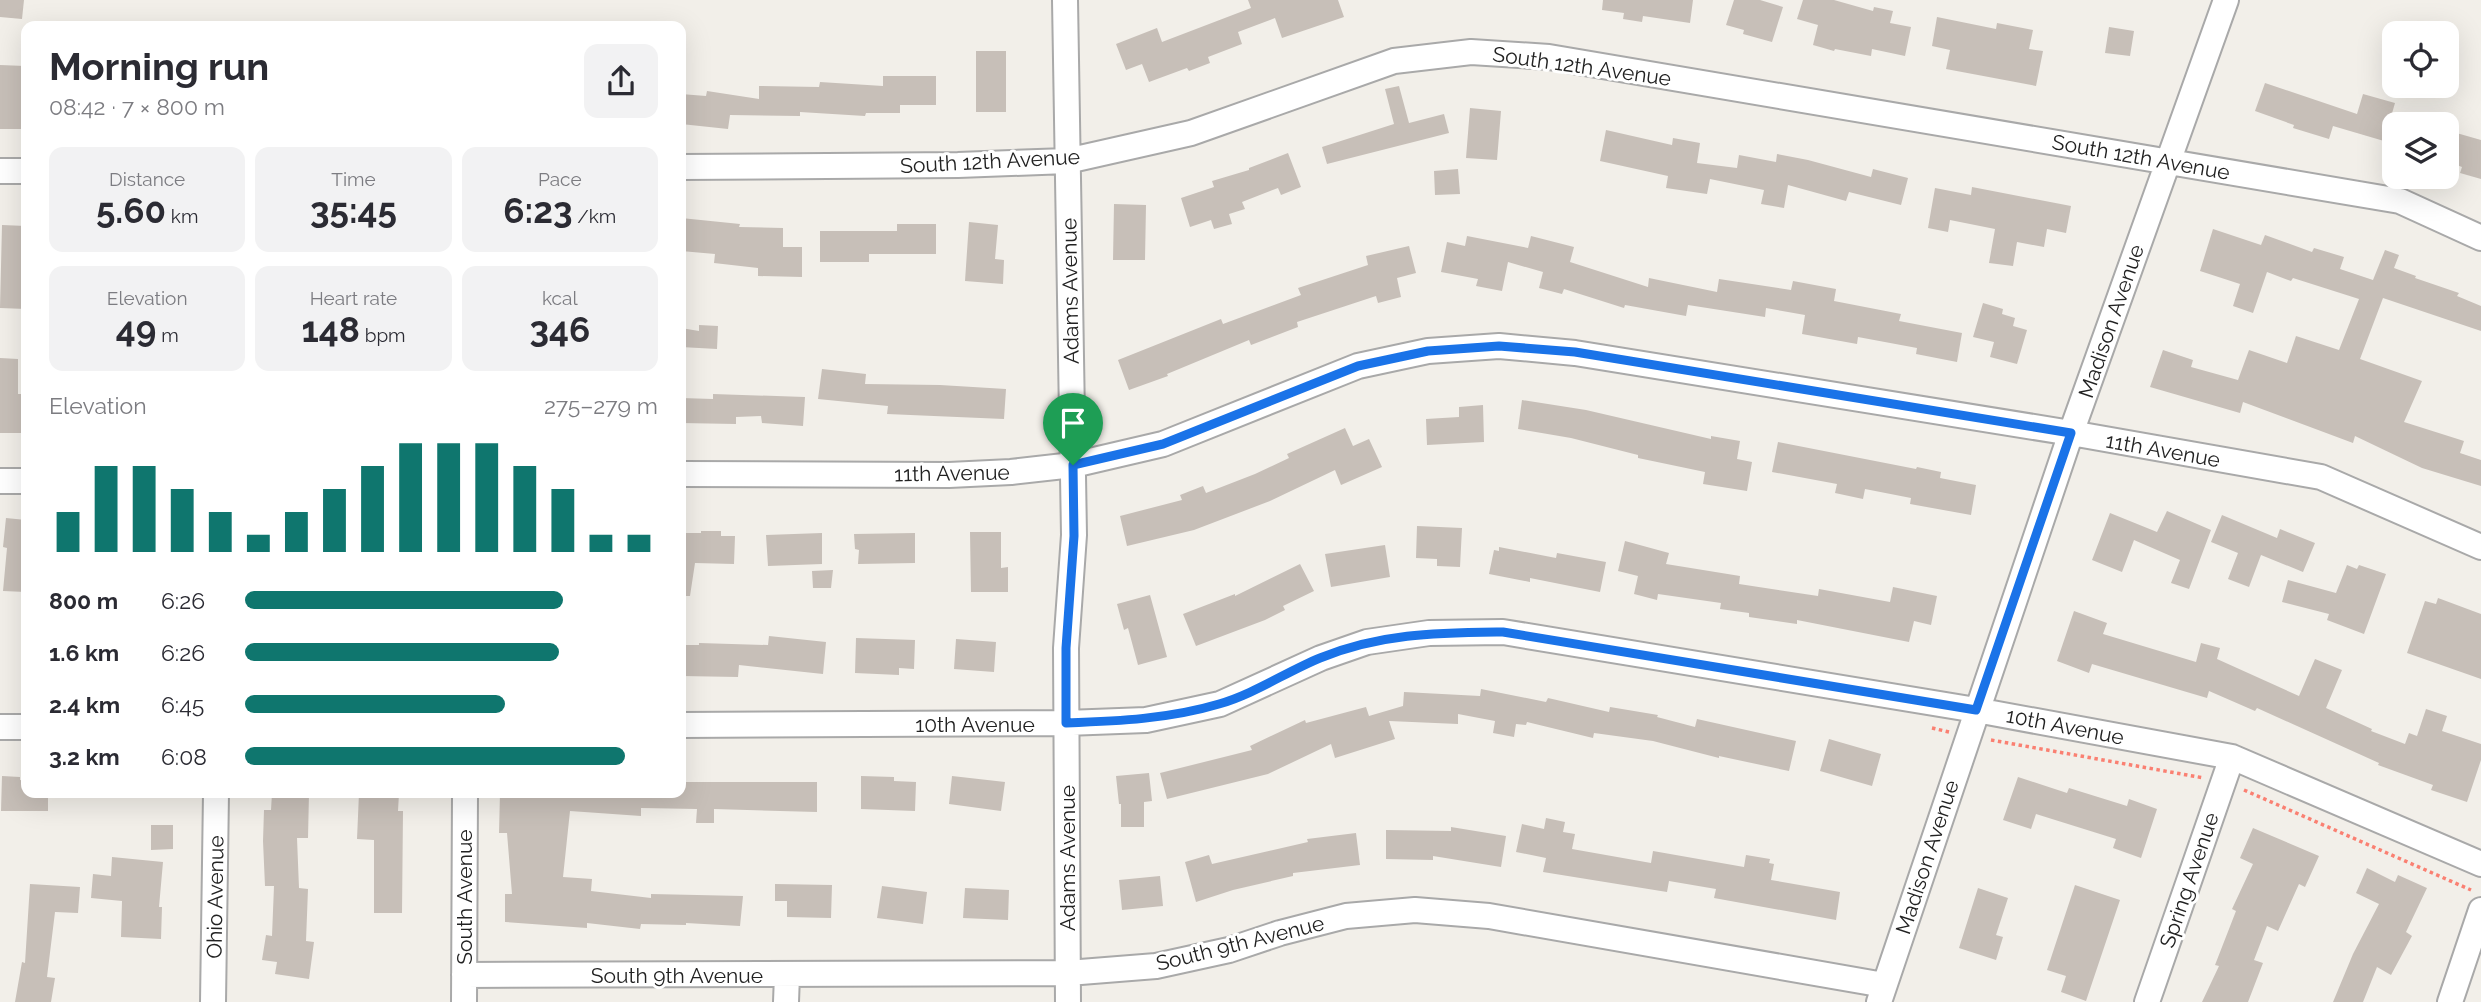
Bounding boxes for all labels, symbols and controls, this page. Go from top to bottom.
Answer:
map controls [2382,21,2459,189]
button: locate [2382,21,2459,98]
street label: South 12th Avenue [1491,41,1673,91]
text: Morning run [49,44,269,89]
button: share [584,44,658,118]
text: 08:42 · 7 × 800 m [49,93,225,120]
button: layers [2382,112,2459,189]
street label: South 12th Avenue [2050,129,2232,185]
street label: South 12th Avenue [899,144,1081,178]
text: Distance [109,168,185,190]
text: Time [331,168,376,190]
text: Pace [538,168,582,190]
text: 5.60 [96,190,166,231]
text: 35:45 [310,190,397,231]
text: 6:23 [503,190,572,231]
text: km [166,205,198,227]
text: /km [572,205,616,227]
street label: Adams Avenue [1056,218,1084,364]
street label: Madison Avenue [2073,241,2149,401]
text: Elevation [107,287,188,309]
text: Heart rate [310,287,397,309]
text: kcal [542,287,578,309]
text: 49 [116,309,156,350]
text: 148 [301,309,360,350]
text: 346 [529,309,590,350]
text: m [156,324,179,346]
text: bpm [360,324,406,346]
text: Elevation [49,392,147,419]
text: 275–279 m [544,392,658,419]
pin [1043,393,1103,465]
icon: arrive [1054,404,1092,442]
street label: 11th Avenue [2104,428,2222,472]
street label: 11th Avenue [894,459,1010,487]
text: 800 m [49,587,118,614]
text: 6:26 [161,587,205,614]
text: 1.6 km [49,639,119,666]
text: 6:26 [161,639,205,666]
text: 2.4 km [49,691,120,718]
text: 6:45 [161,691,204,718]
street label: 10th Avenue [2004,702,2126,750]
street label: 10th Avenue [915,712,1035,737]
text: 3.2 km [49,743,120,770]
text: 6:08 [161,743,207,770]
street label: Madison Avenue [1890,777,1964,937]
street label: Adams Avenue [1055,785,1080,931]
street label: Spring Avenue [2154,809,2224,951]
street label: South Avenue [452,829,477,965]
street label: Ohio Avenue [201,835,229,959]
street label: South 9th Avenue [1153,910,1327,976]
street label: South 9th Avenue [591,963,763,988]

